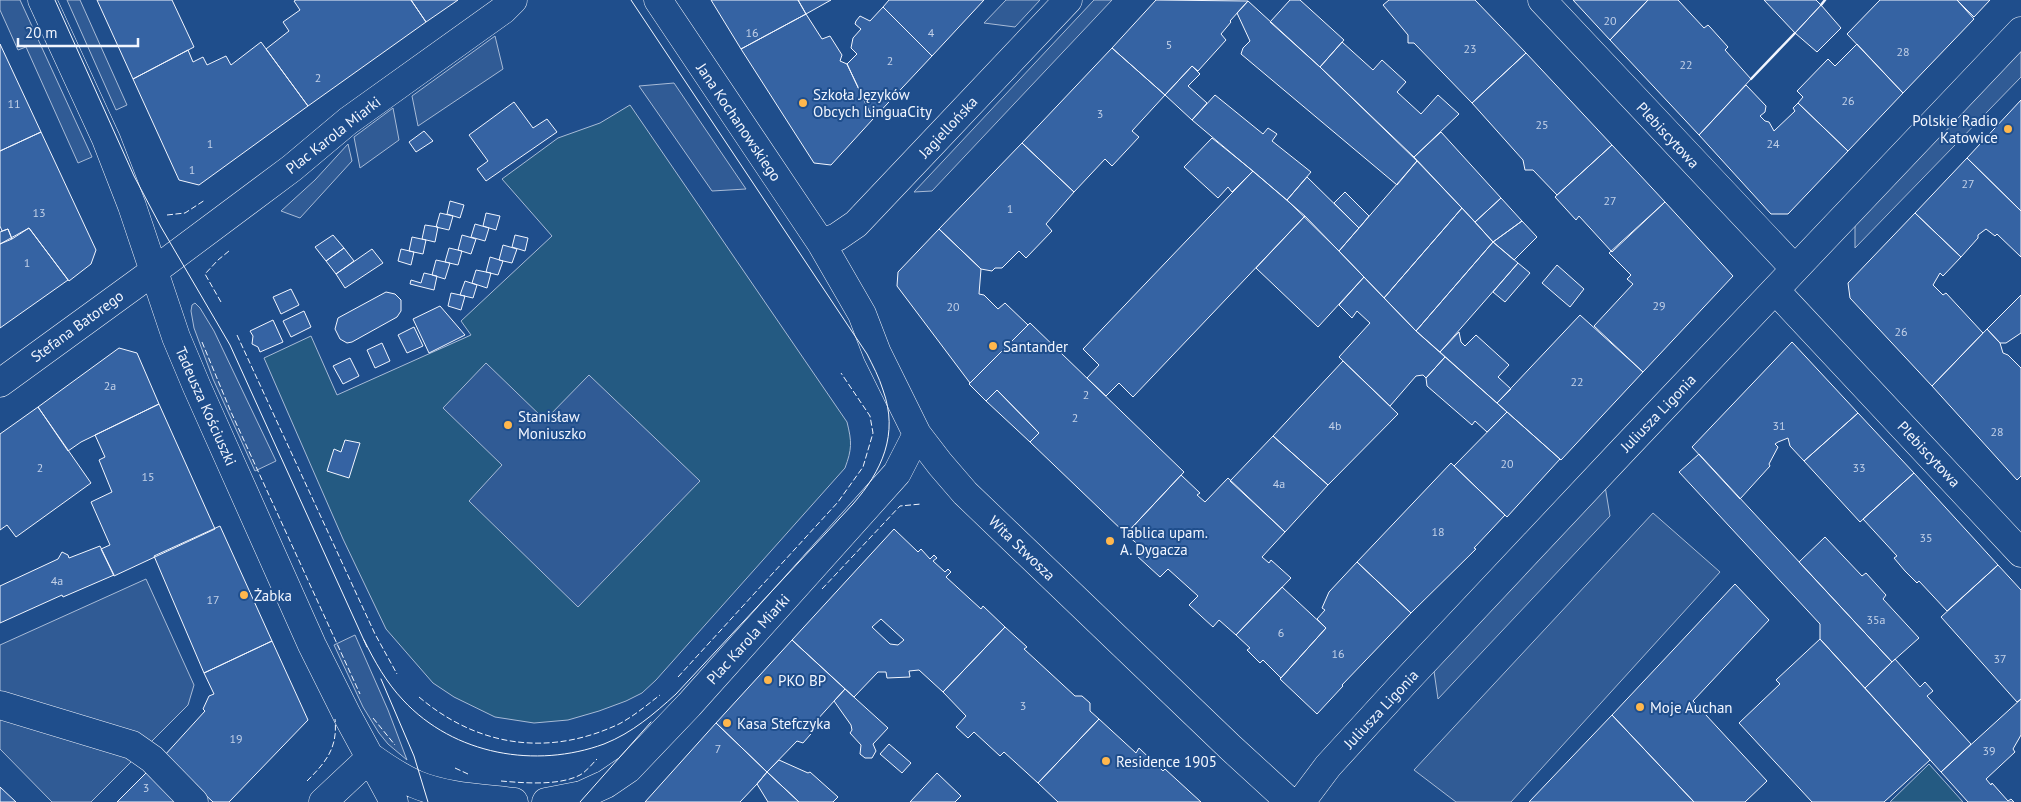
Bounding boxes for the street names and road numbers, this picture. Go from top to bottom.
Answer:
street label: Jana Kochanowskiego [692,58,786,185]
street label: Plac Karola Miarki [282,92,384,178]
street label: Jagiellońska [914,92,981,163]
street label: Plebiscytowa [1633,98,1703,172]
street label: Stefana Batorego [27,286,127,366]
street label: Tadeusza Kościuszki [171,344,241,468]
street label: Juliusza Ligonia [1615,370,1700,457]
street label: Plebiscytowa [1894,417,1964,491]
street label: Wita Stwosza [985,512,1059,584]
street label: Plac Karola Miarki [702,590,794,688]
street label: Juliusza Ligonia [1339,666,1422,753]

